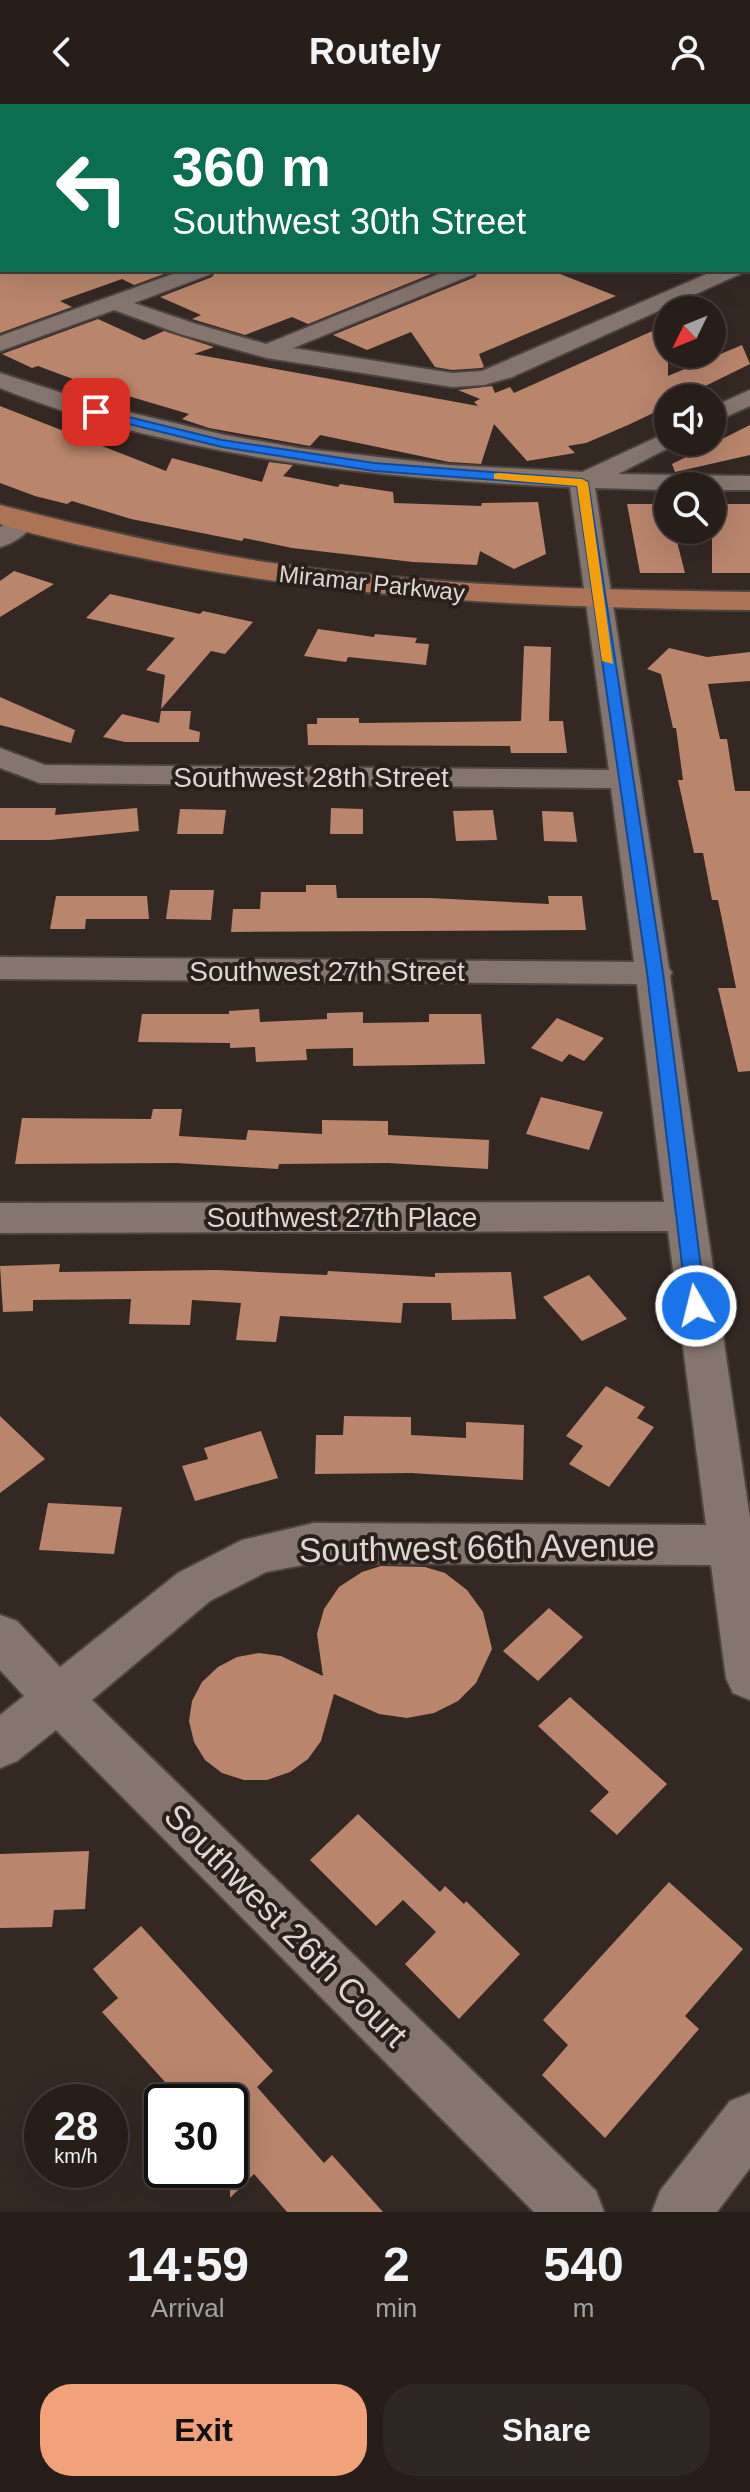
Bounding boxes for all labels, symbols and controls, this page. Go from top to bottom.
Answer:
icon: back [40,30,84,74]
icon: person [666,30,710,74]
text: Routely [309,31,441,72]
text: 360 m [172,135,331,198]
icon: left [40,136,144,240]
text: Southwest 30th Street [172,201,526,242]
north arrow [654,296,726,368]
map controls [654,296,726,544]
pin [62,378,130,446]
button: sound [654,384,726,456]
icon: arrive [74,390,118,434]
button: search [654,472,726,544]
street label: Miramar Parkway [278,560,466,606]
street label: Southwest 28th Street [173,762,449,793]
street label: Southwest 27th Street [189,956,465,987]
street label: Southwest 27th Place [207,1202,477,1233]
position arrow [654,1264,738,1348]
street label: Southwest 66th Avenue [298,1525,656,1569]
street label: Southwest 26th Court [157,1796,415,2054]
speed limit sign: 30 [144,2084,248,2188]
text: 28 [54,2104,98,2148]
text: km/h [54,2145,98,2167]
text: 14:59 [126,2238,249,2291]
text: 2 [383,2238,410,2291]
text: 540 [544,2238,624,2291]
text: Arrival [151,2293,225,2323]
text: min [375,2293,417,2323]
text: m [573,2293,594,2323]
button: Exit [40,2384,367,2476]
button: Share [383,2384,710,2476]

